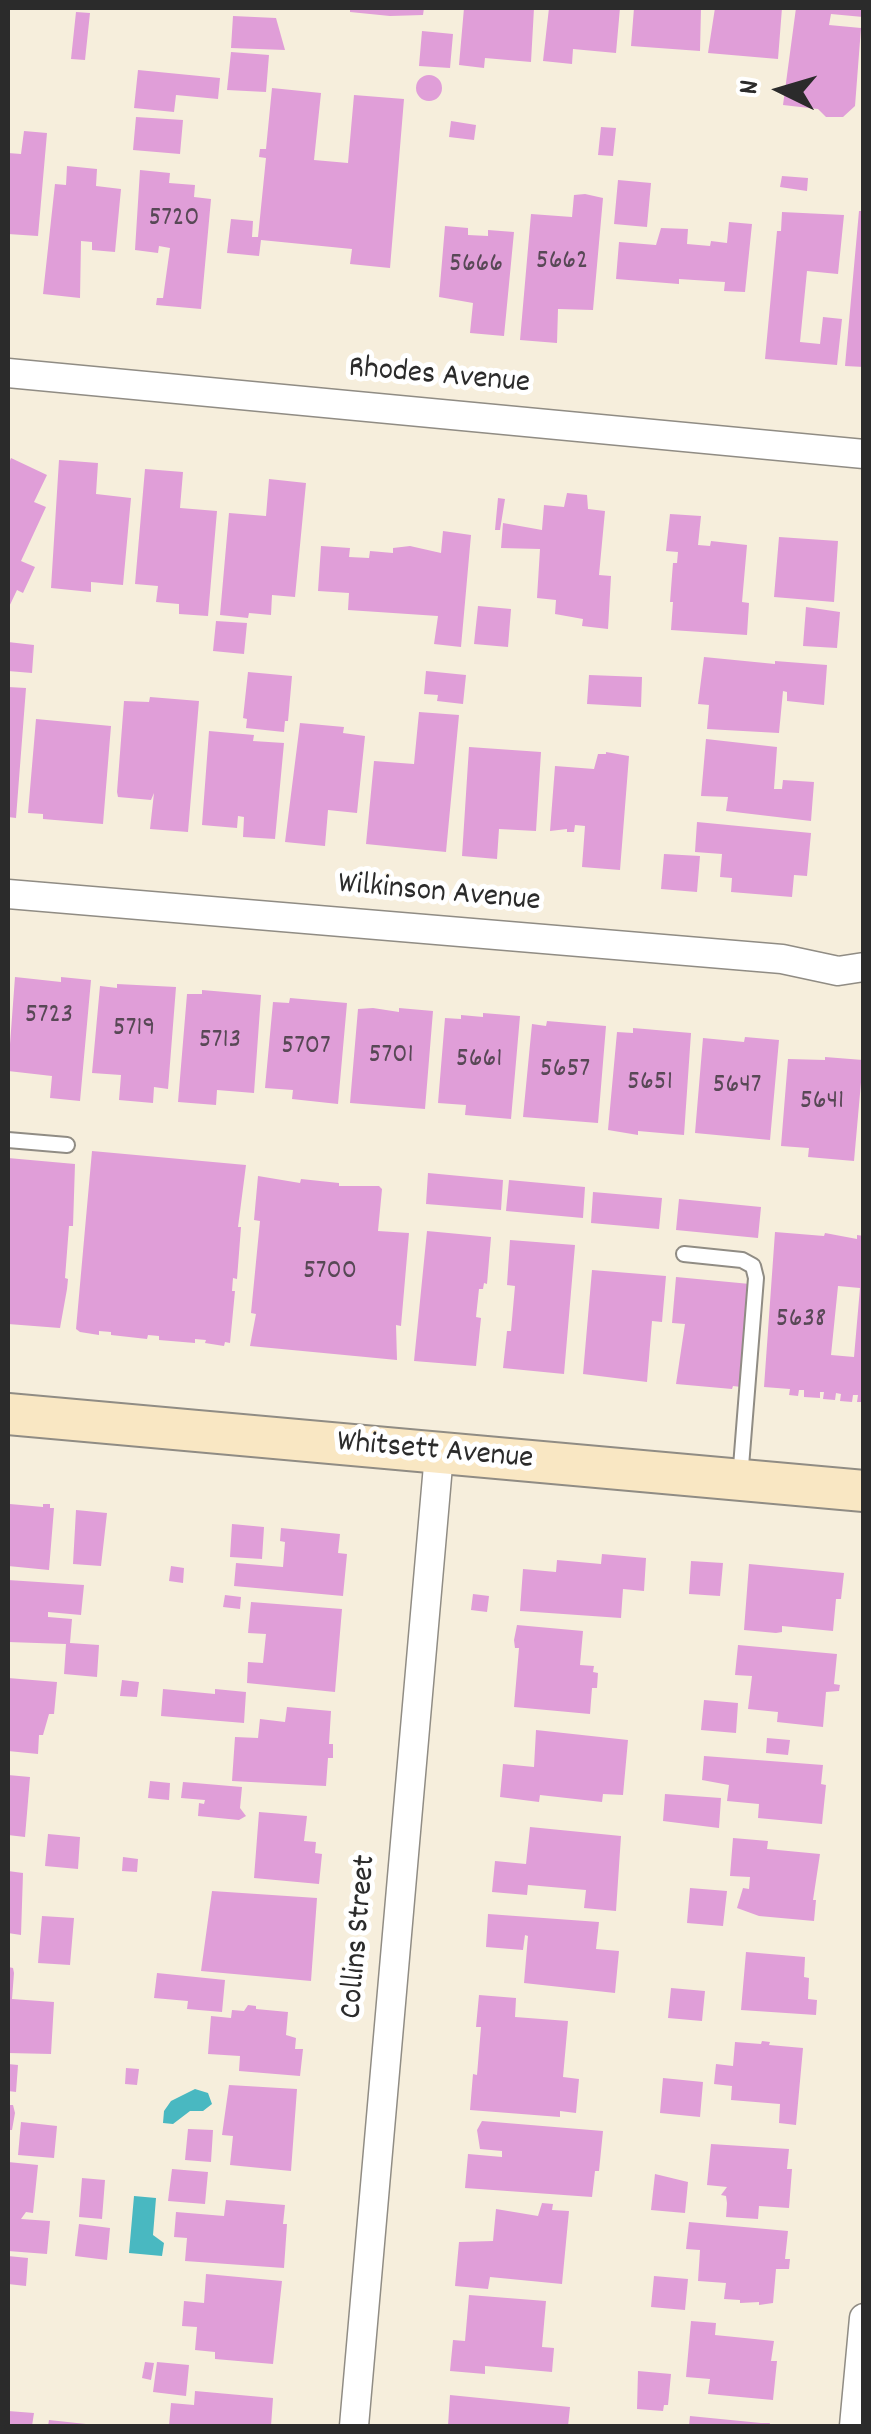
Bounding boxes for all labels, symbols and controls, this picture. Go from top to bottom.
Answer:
north arrow [731,40,831,140]
text: N [731,79,772,96]
house number: 5720 [148,203,200,237]
house number: 5662 [536,246,588,280]
house number: 5666 [449,249,503,283]
street label: Rhodes Avenue [347,351,531,405]
street label: Wilkinson Avenue [336,867,542,923]
house number: 5723 [25,1000,73,1034]
house number: 5719 [113,1013,155,1047]
house number: 5713 [199,1025,241,1059]
house number: 5707 [281,1031,331,1065]
house number: 5701 [368,1040,414,1074]
house number: 5661 [456,1044,502,1078]
house number: 5657 [540,1054,590,1088]
house number: 5651 [627,1067,673,1101]
house number: 5647 [712,1070,762,1104]
house number: 5641 [800,1086,844,1120]
house number: 5700 [303,1256,357,1290]
house number: 5638 [776,1304,826,1338]
street label: Whitsett Avenue [335,1425,535,1481]
street label: Collins Street [335,1853,387,2021]

